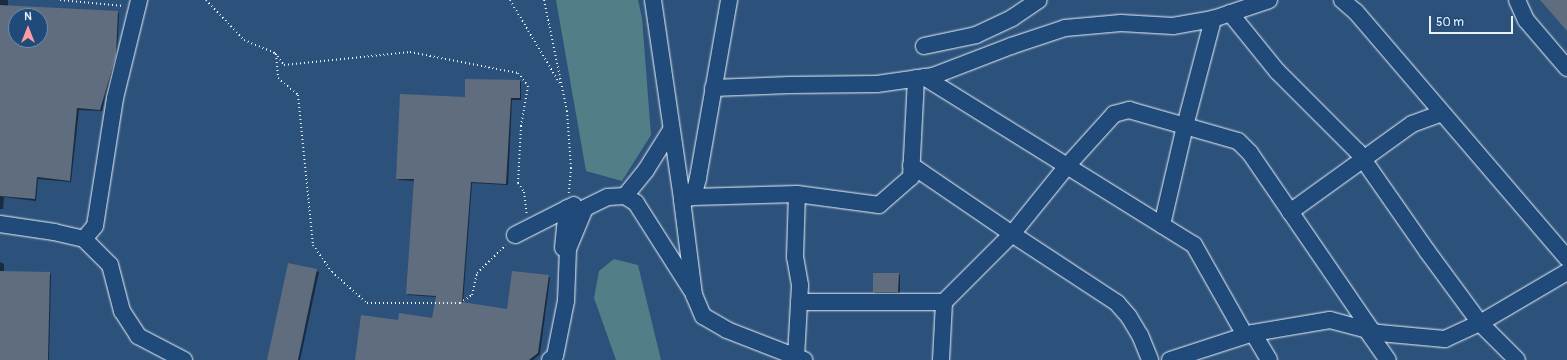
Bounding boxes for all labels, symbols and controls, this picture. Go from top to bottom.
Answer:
north arrow [8,8,48,48]
scale bar [1431,8,1515,34]
text: N [24,10,32,23]
text: 50 m [1436,15,1464,30]

